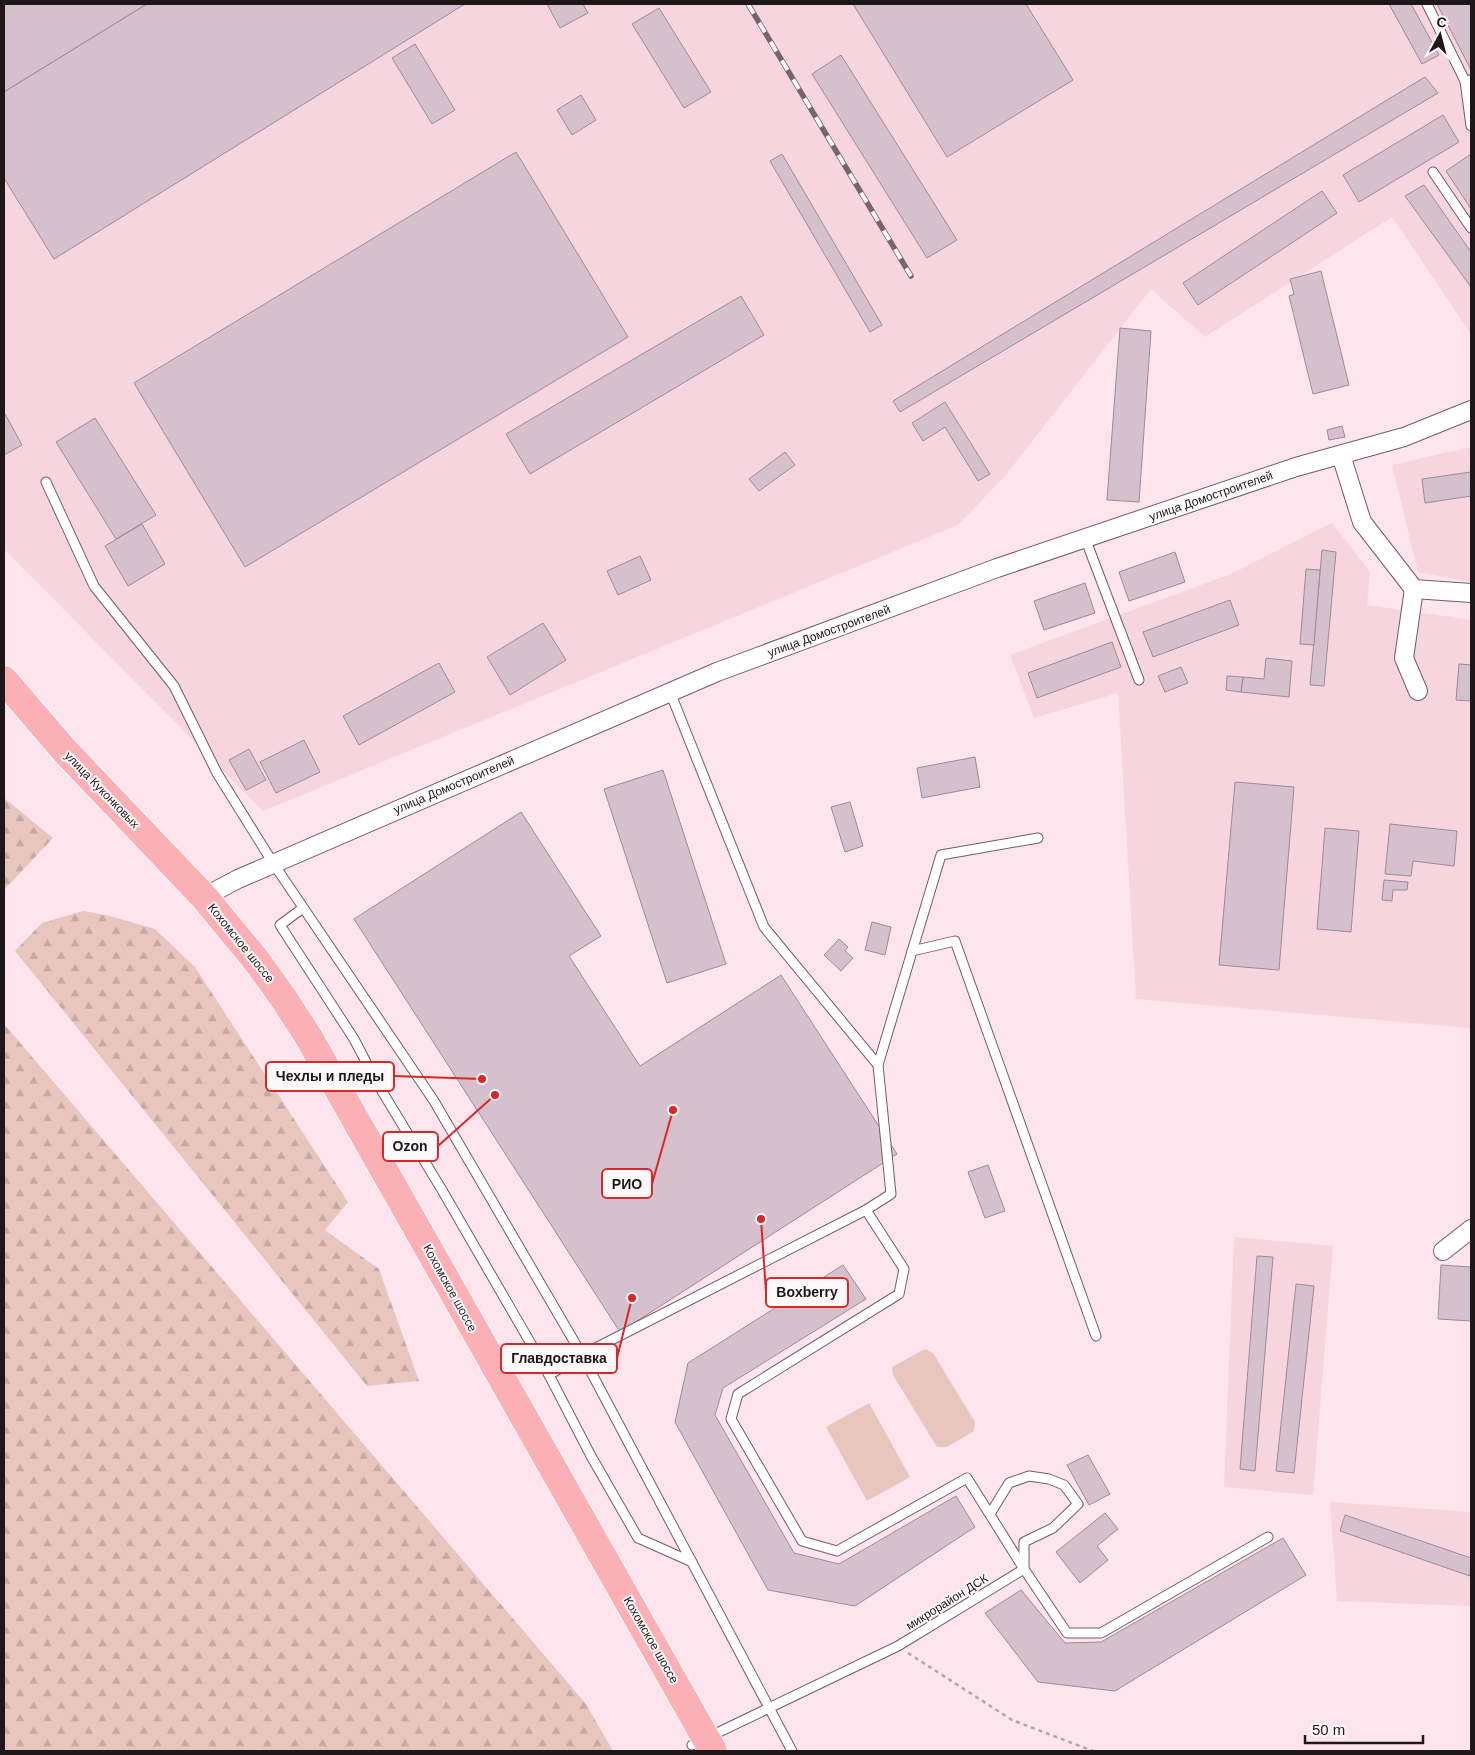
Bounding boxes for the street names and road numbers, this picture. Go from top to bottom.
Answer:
street label: улица Домостроителей [1147,468,1275,524]
street label: улица Домостроителей [766,602,892,660]
street label: улица Куконковых [62,749,142,831]
street label: улица Домостроителей [392,753,516,817]
street label: Кохомское шоссе [205,901,277,985]
street label: Кохомское шоссе [420,1242,480,1334]
street label: микрорайон ДСК [903,1571,991,1633]
street label: Кохомское шоссе [621,1594,682,1686]

